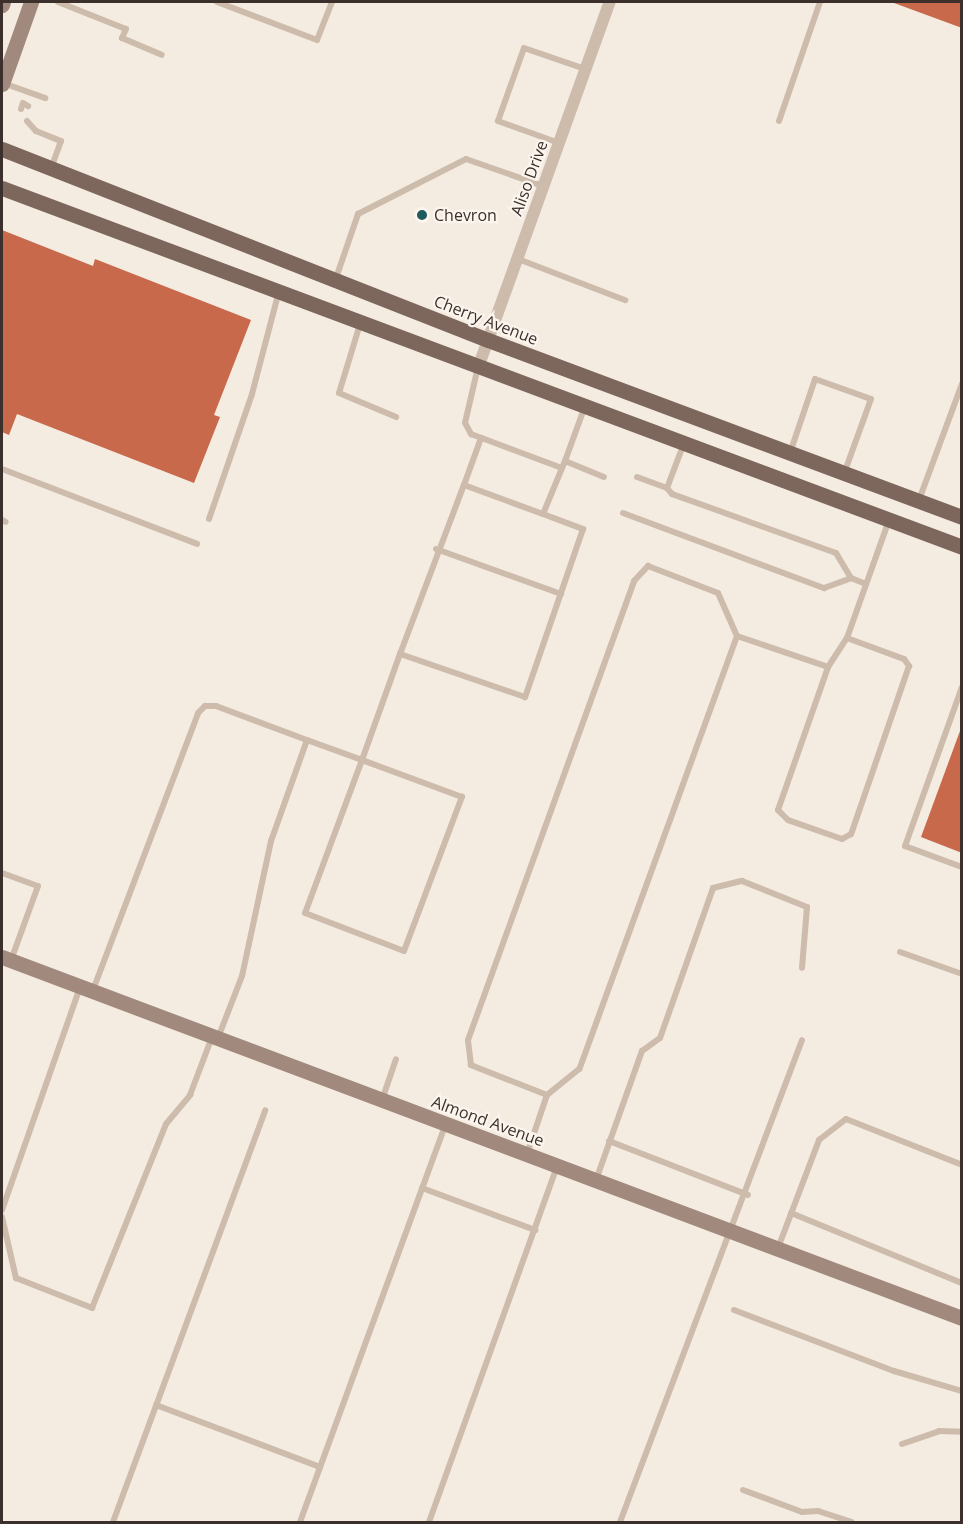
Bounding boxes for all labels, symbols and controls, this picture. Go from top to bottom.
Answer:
street label: Aliso Drive [507,138,551,218]
place label: Chevron [434,205,497,225]
marker: Chevron [415,208,429,222]
street label: Cherry Avenue [431,291,541,349]
street label: Almond Avenue [429,1092,547,1150]

